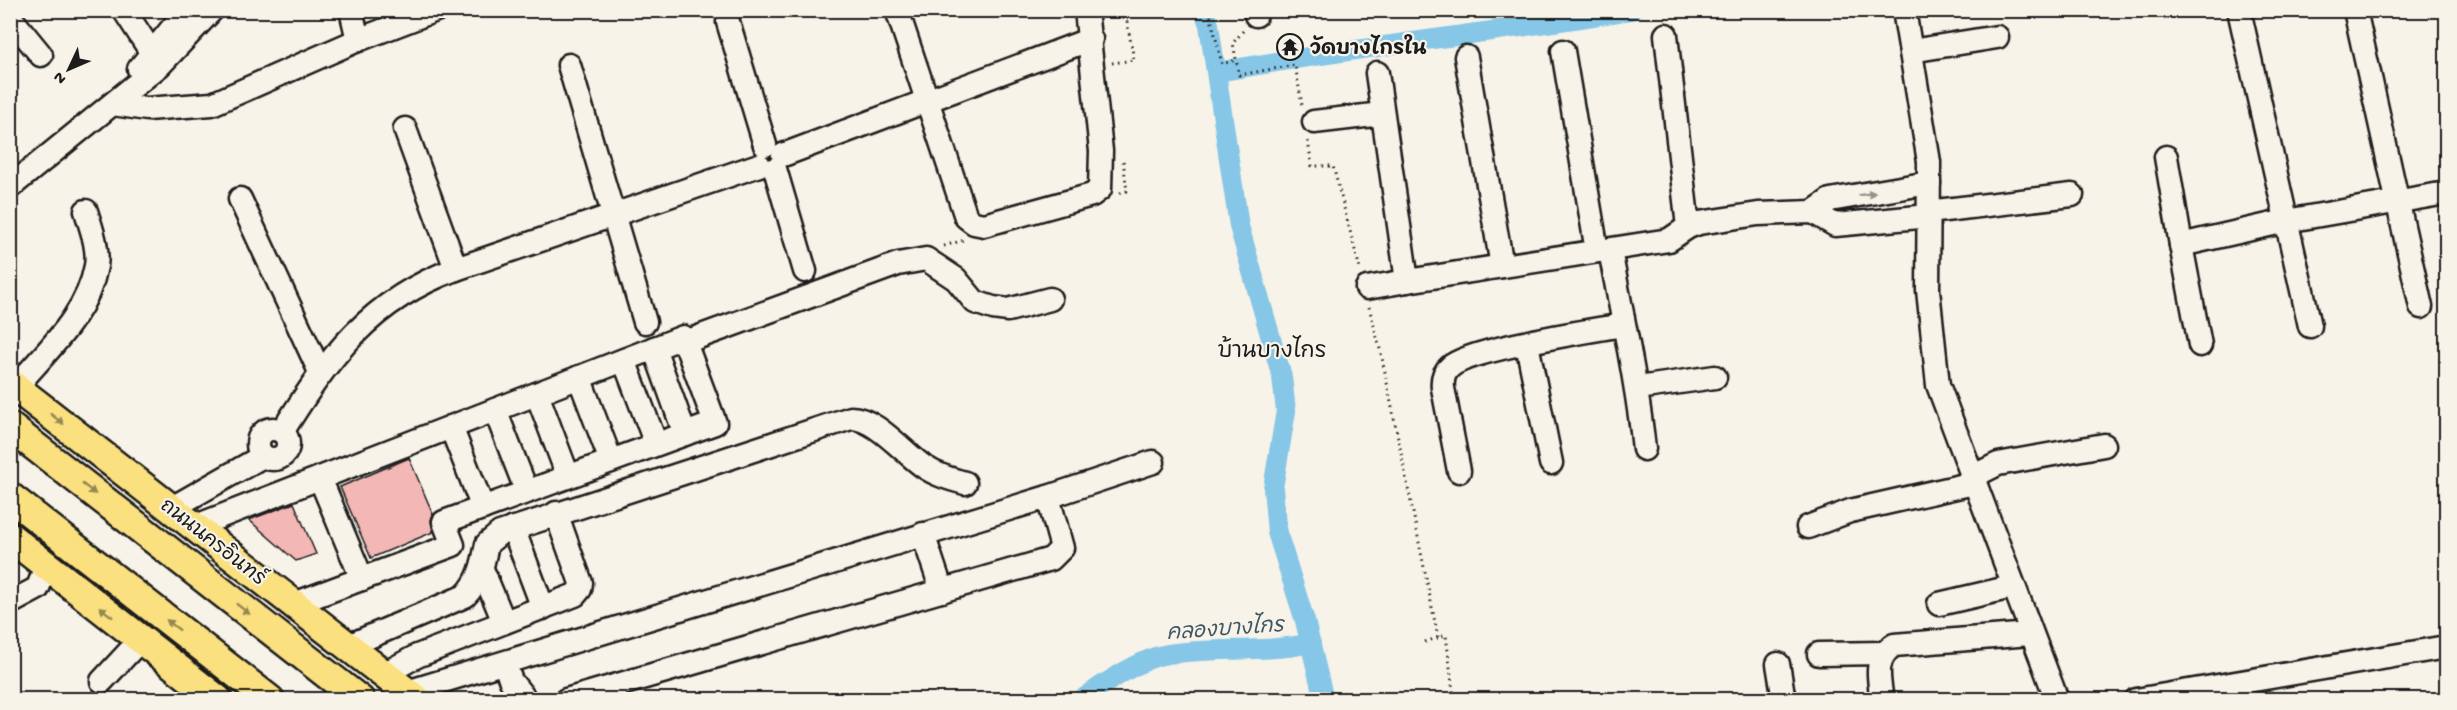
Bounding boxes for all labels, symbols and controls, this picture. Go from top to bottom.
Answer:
temple icon: วัดบางไกรใน [1275,32,1305,62]
place label: วัดบางไกรใน [1310,34,1427,62]
north arrow [39,39,99,99]
text: N [50,66,71,87]
one-way arrow [1858,189,1877,198]
district label: บ้านบางไกร [1218,335,1326,366]
one-way arrow [49,413,64,425]
one-way arrow [82,482,97,494]
street label: ถนนนครอินทร์ [155,492,273,592]
one-way arrow [235,603,251,616]
one-way arrow [98,606,114,618]
water label: คลองบางไกร [1166,610,1287,648]
one-way arrow [166,620,181,632]

